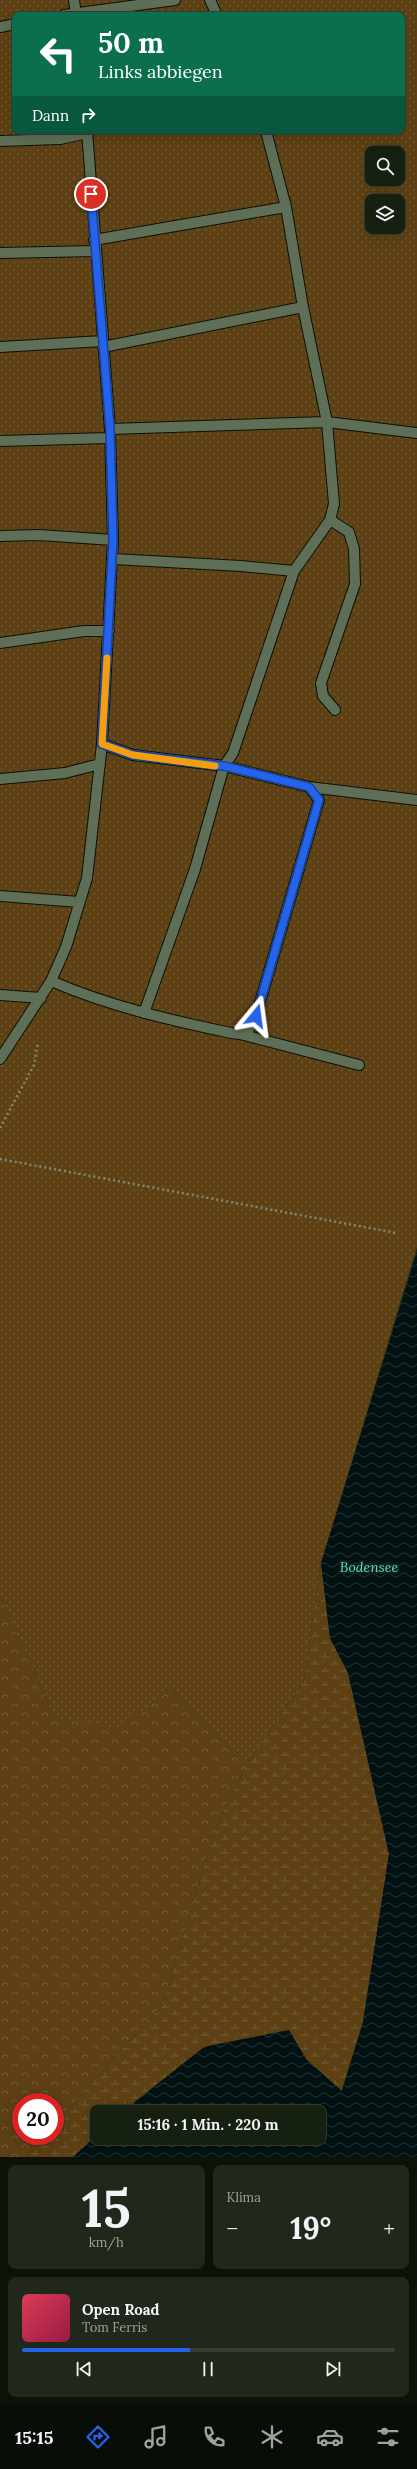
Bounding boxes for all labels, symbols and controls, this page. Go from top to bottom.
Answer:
text: 50 m [98,25,164,61]
icon: left [32,28,84,80]
text: Links abbiegen [98,60,223,83]
icon: right [77,104,99,126]
text: Dann [32,106,69,125]
map controls [365,146,405,234]
button: search [365,146,405,186]
pin [74,177,108,211]
icon: arrive [80,183,102,205]
button: layers [365,194,405,234]
position arrow [235,995,277,1037]
water label: Bodensee [340,1558,399,1576]
speed limit sign: 20 [12,2093,64,2145]
text: 15:16 · 1 Min. · 220 m [138,2115,278,2134]
text: 15 [82,2175,131,2241]
text: Klima [227,2189,261,2206]
text: 19° [290,2209,331,2247]
text: − [227,2214,238,2242]
text: + [383,2214,395,2242]
text: km/h [89,2234,124,2251]
text: Open Road [82,2300,160,2319]
text: Tom Ferris [82,2319,147,2336]
icon: previous [73,2358,95,2380]
icon: pause [197,2358,219,2380]
icon: next [322,2358,344,2380]
icon: directions [84,2423,112,2451]
icon: music [142,2423,170,2451]
icon: phone [200,2423,228,2451]
icon: climate [258,2423,286,2451]
icon: car [316,2423,344,2451]
icon: filters [374,2423,402,2451]
text: 15:15 [15,2426,54,2449]

